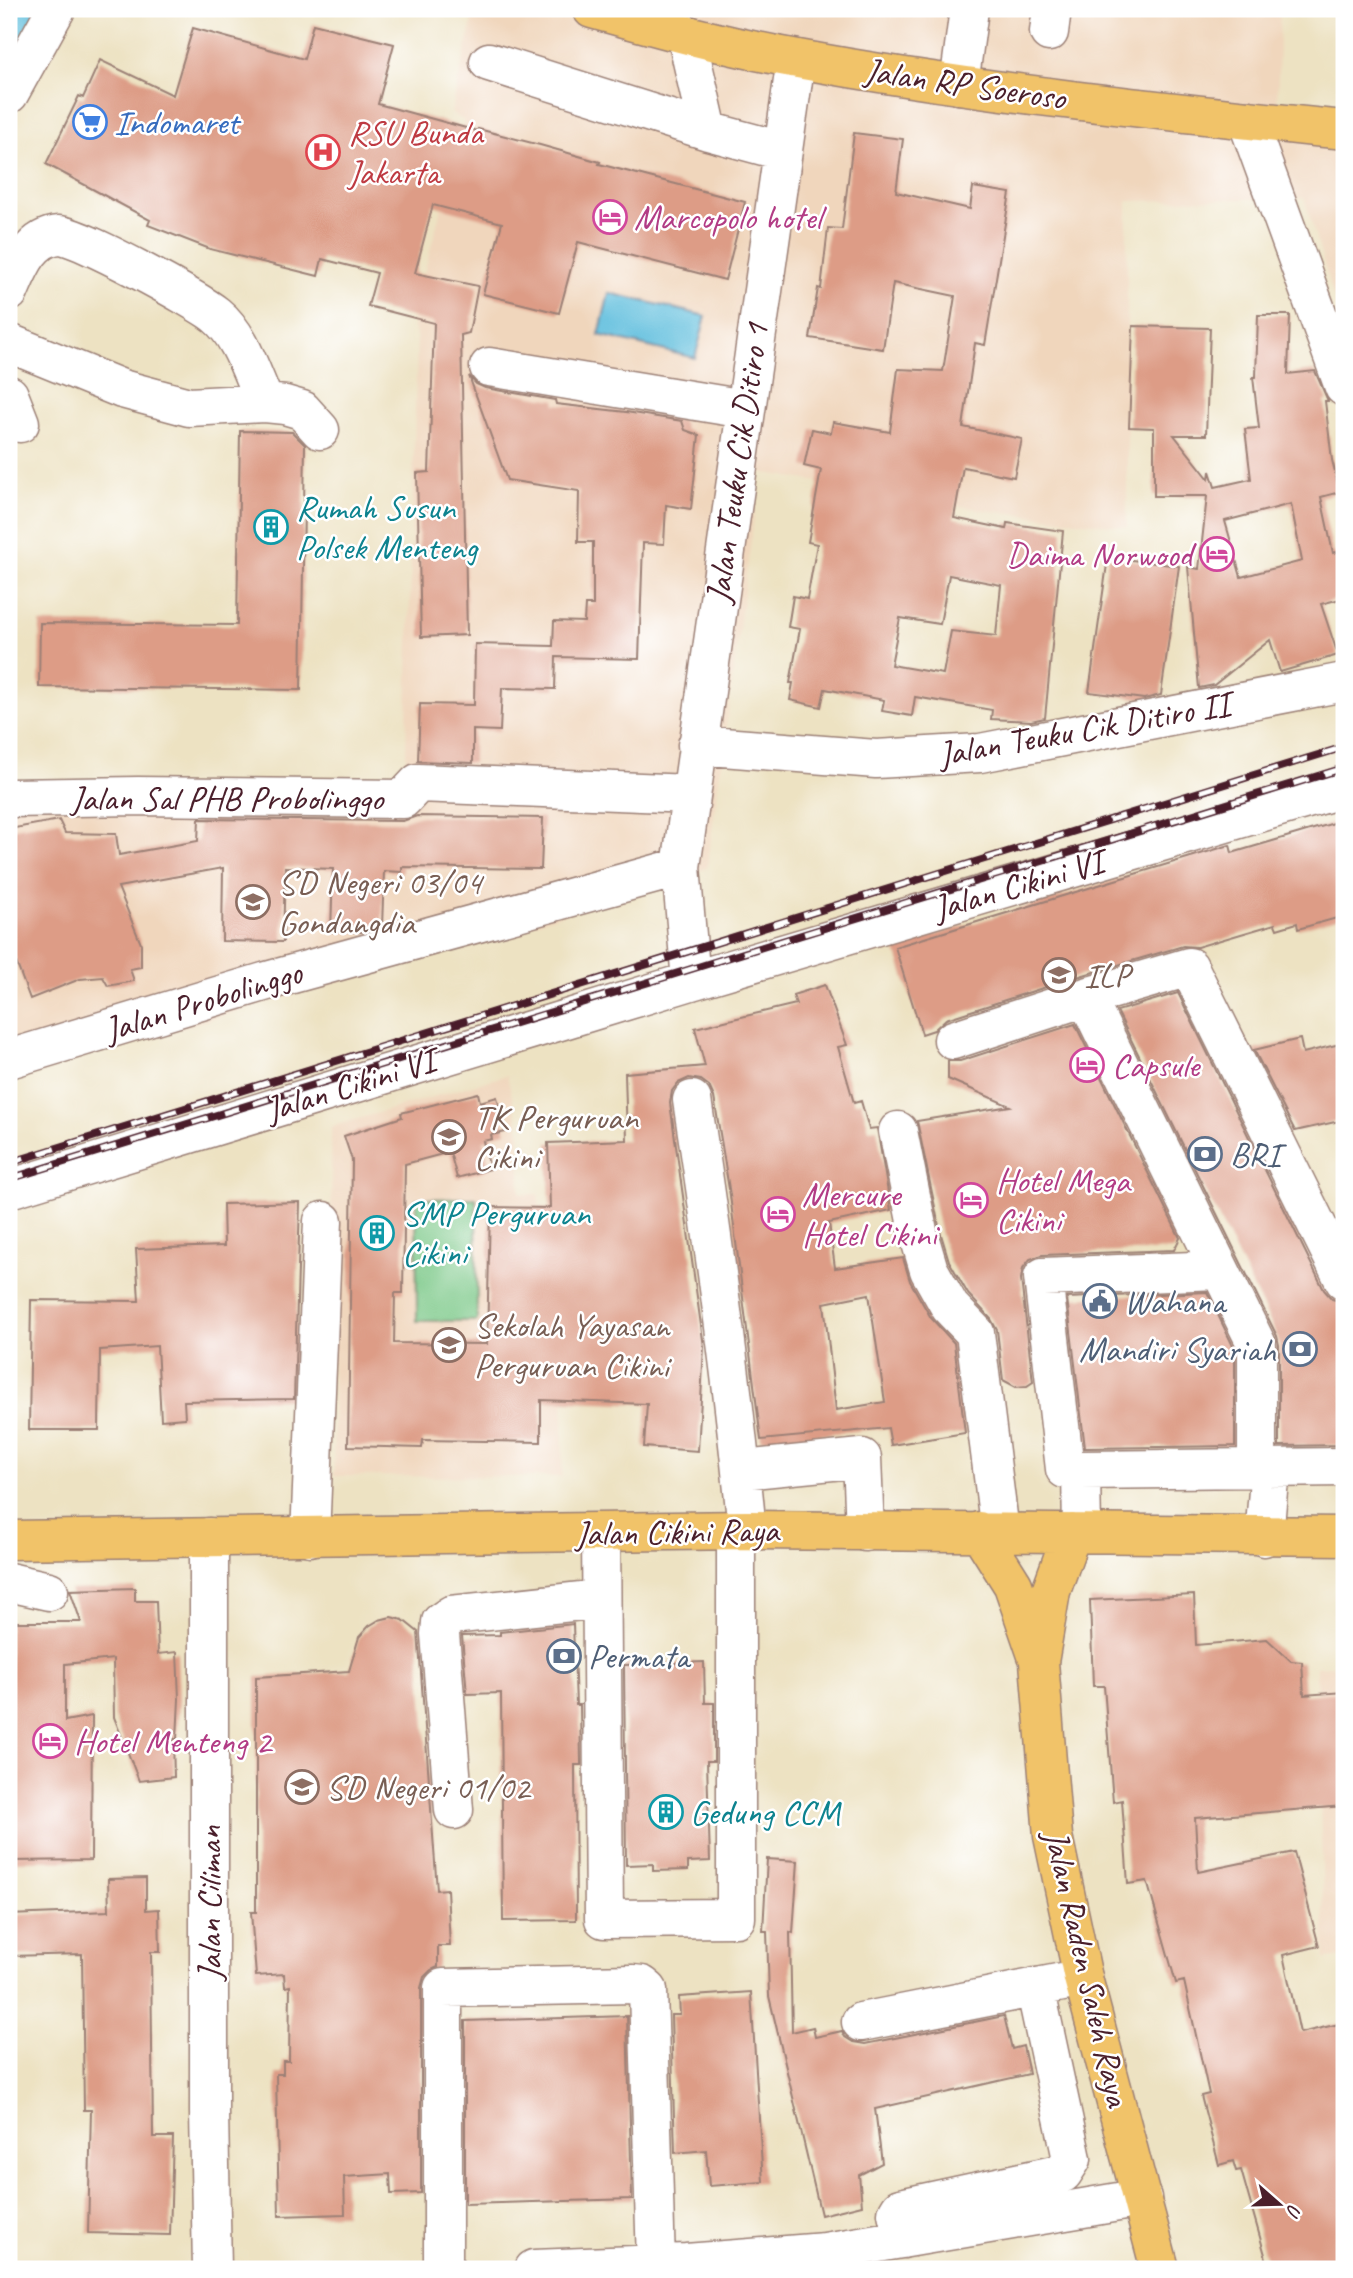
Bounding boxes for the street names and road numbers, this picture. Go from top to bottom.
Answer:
street label: Jalan RP Soeroso [860,47,1070,121]
street label: Jalan Teuku Cik Ditiro 1 [695,318,779,608]
street label: Jalan Teuku Cik Ditiro II [933,680,1240,777]
street label: Jalan Sal PHB Probolinggo [69,776,385,821]
street label: Jalan Cikini VI [926,837,1116,931]
street label: Jalan Probolinggo [97,949,309,1053]
street label: Jalan Cikini VI [258,1036,448,1133]
street label: Jalan Cikini Raya [573,1508,782,1556]
street label: Jalan Raden Saleh Raya [1033,1824,1141,2112]
street label: Jalan Ciliman [187,1825,232,1983]

